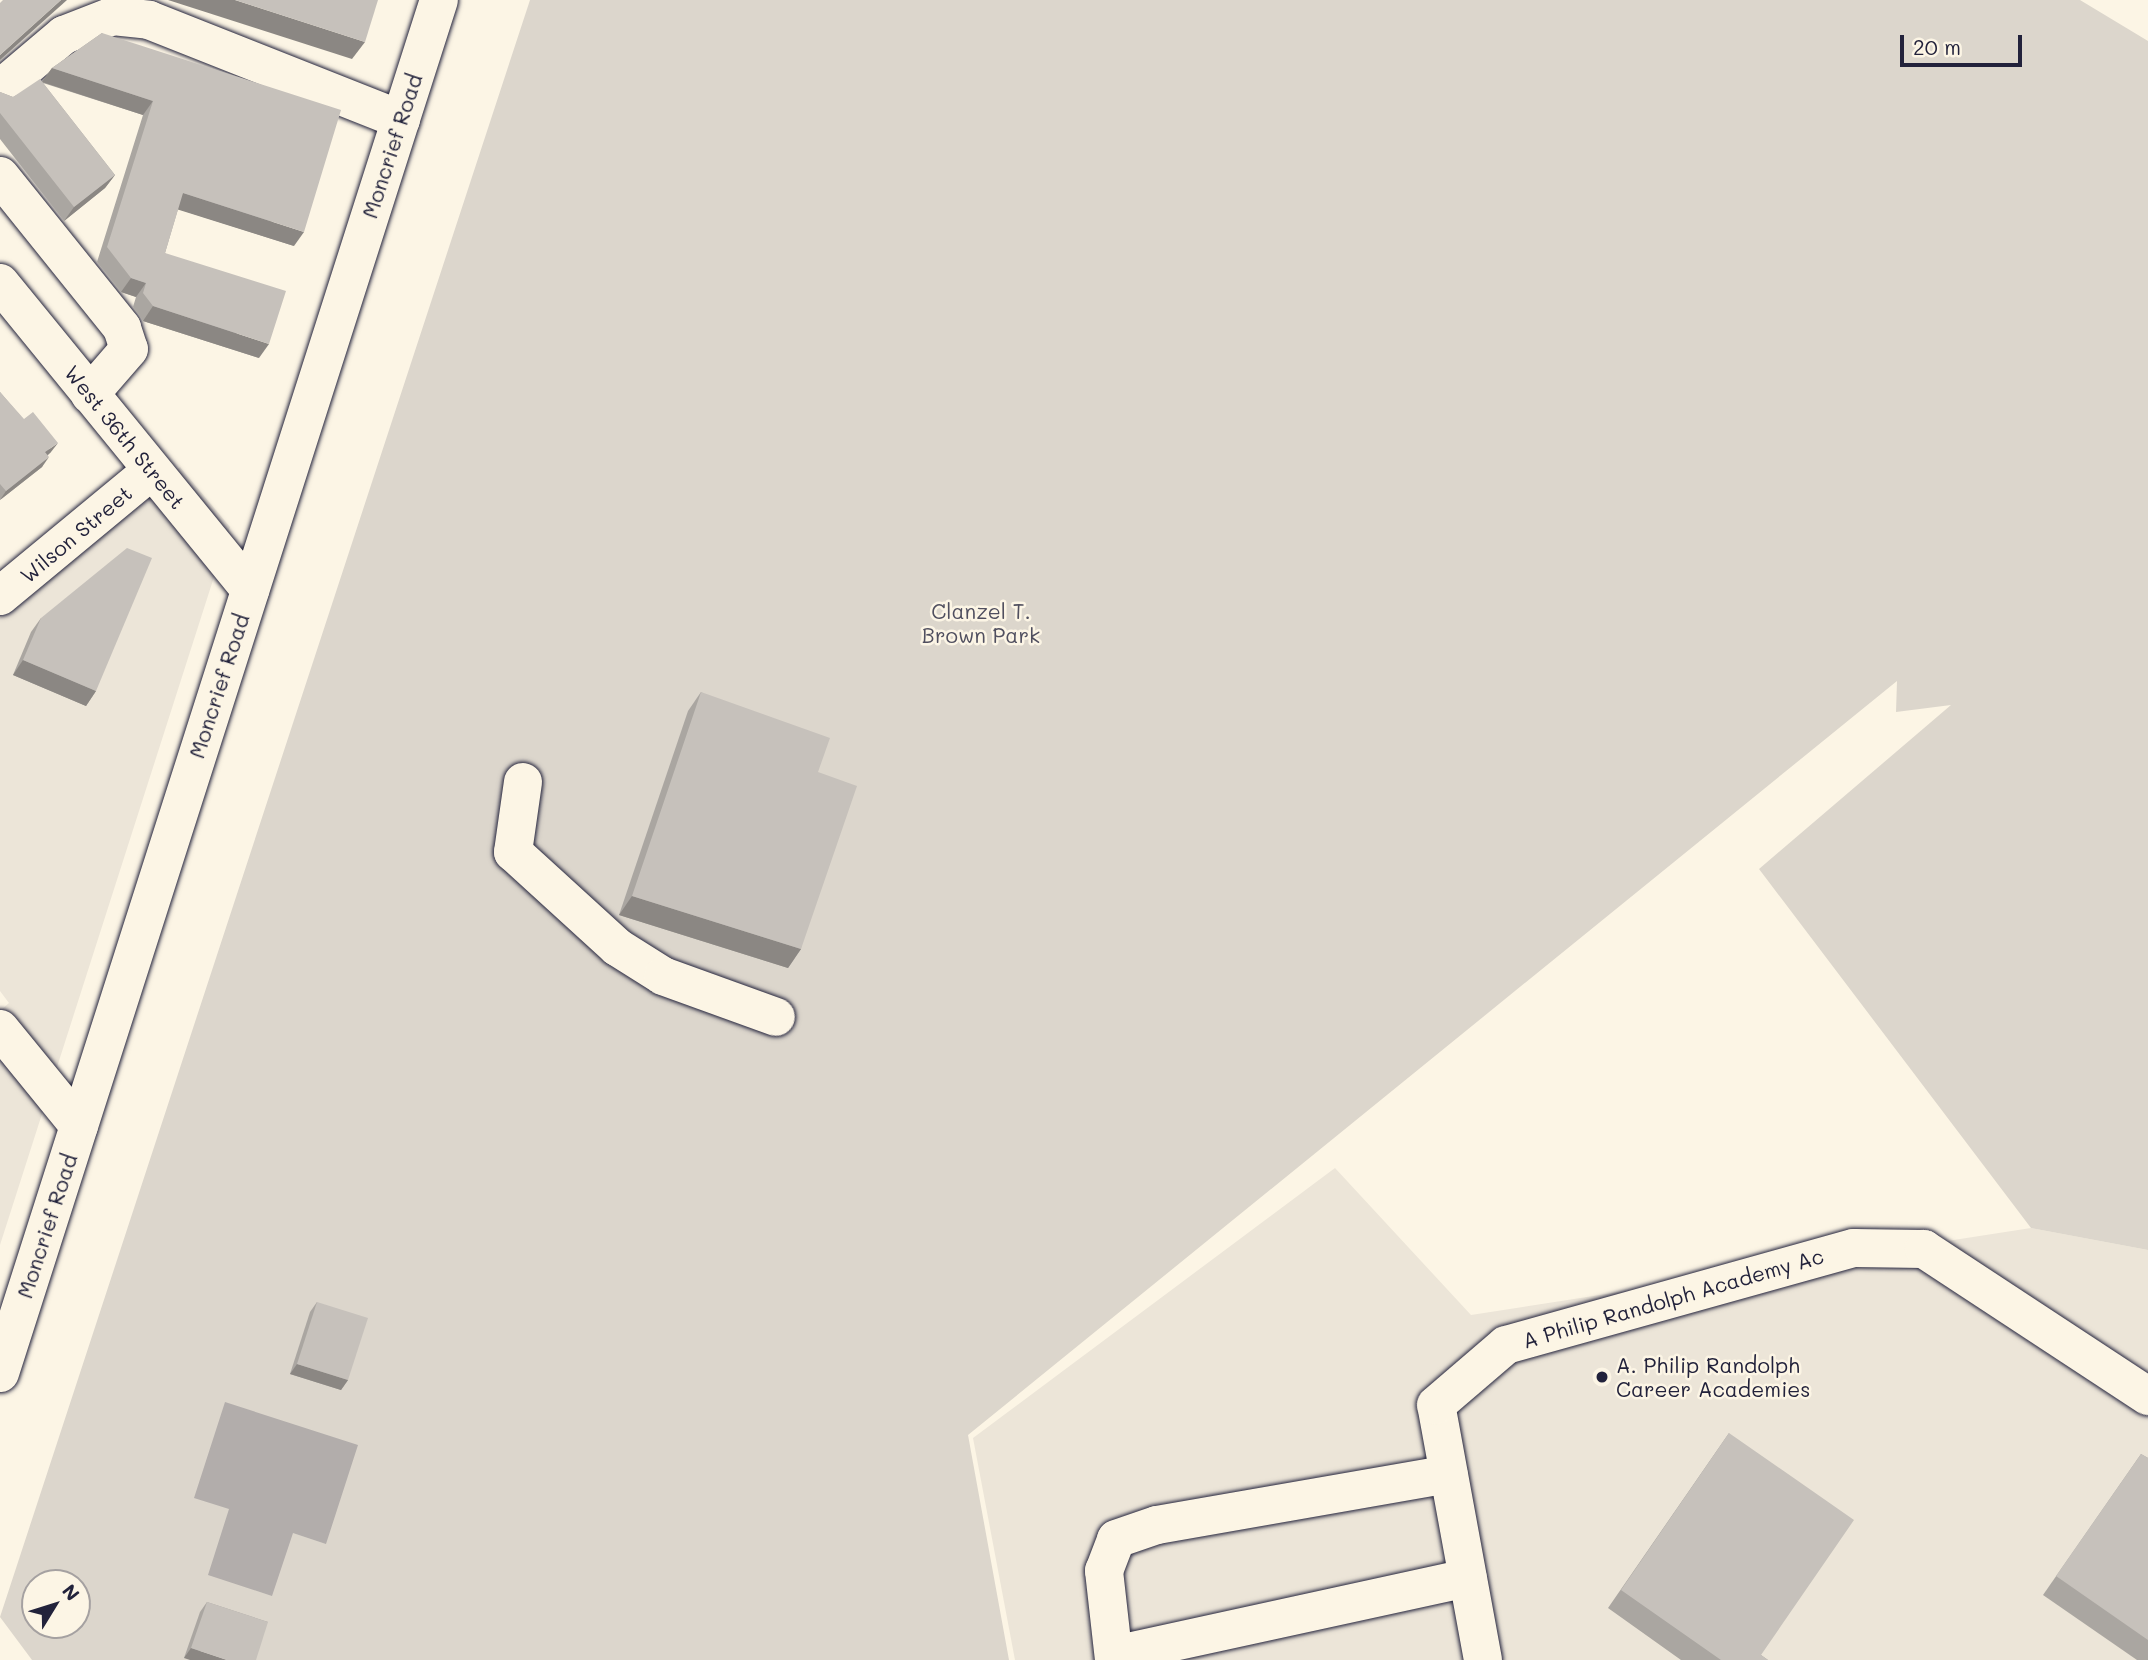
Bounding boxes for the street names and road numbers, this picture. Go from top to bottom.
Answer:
street label: Moncrief Road [357,71,427,221]
street label: West 36th Street [59,360,191,514]
street label: Wilson Street [15,480,137,588]
street label: Moncrief Road [184,611,254,761]
street label: Moncrief Road [12,1151,82,1301]
street label: A Philip Randolph Academy Ac [1520,1243,1826,1353]

